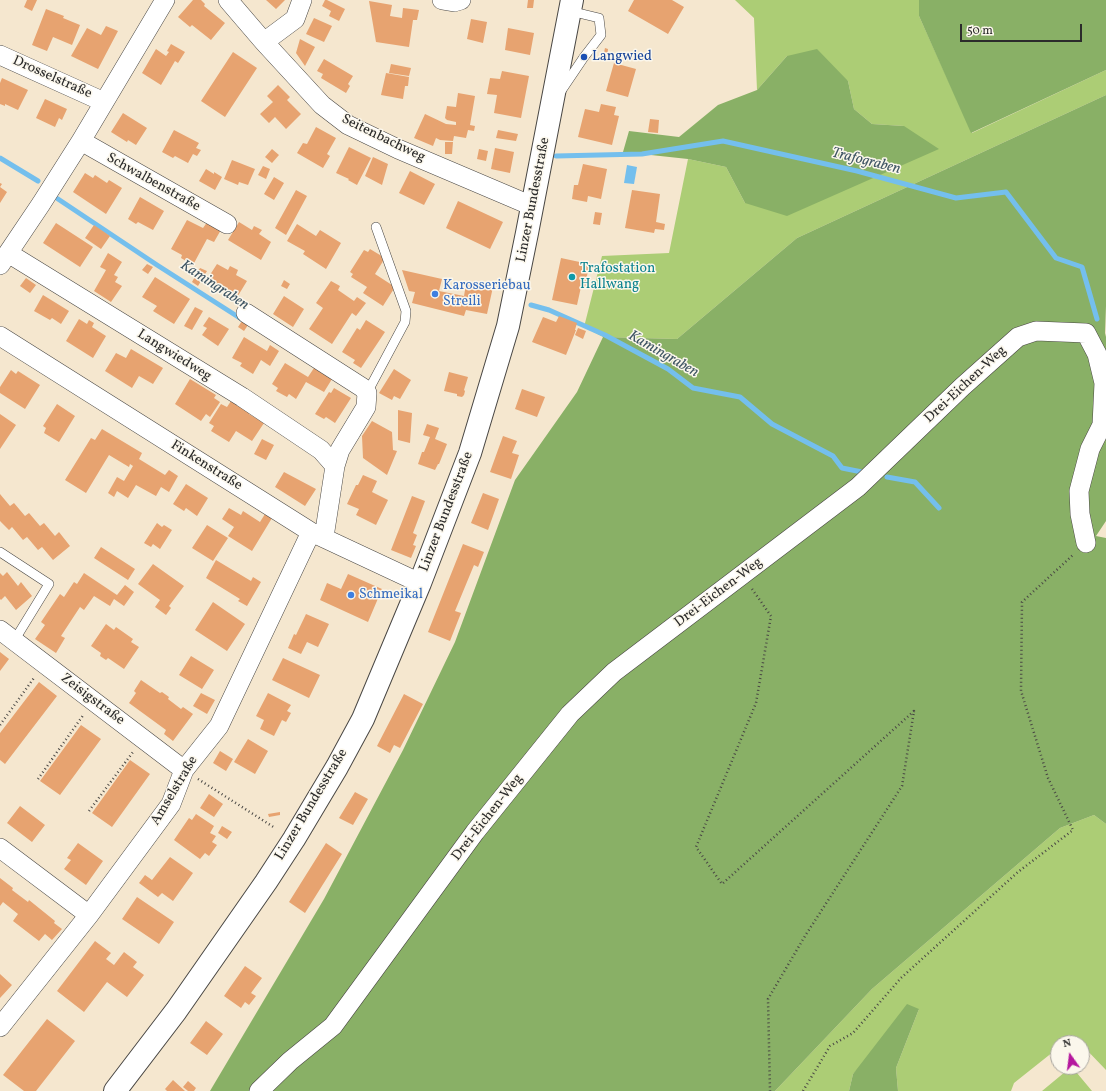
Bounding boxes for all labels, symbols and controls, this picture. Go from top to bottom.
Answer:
scale bar [962,16,1084,42]
text: 50 m [967,23,993,39]
place label: Langwied [592,49,652,65]
marker: Langwied [579,52,589,62]
street label: Drosselstraße [10,53,94,103]
street label: Seitenbachweg [338,111,428,167]
street label: Linzer Bundesstraße [514,136,554,264]
water label: Trafograben [830,145,902,179]
street label: Schwalbenstraße [103,150,203,216]
water label: Kamingraben [176,257,252,315]
place label: Trafostation Hallwang [580,261,655,294]
marker: Trafostation Hallwang [567,272,577,282]
place label: Karosseriebau Streili [443,278,531,310]
marker: Karosseriebau Streili [430,289,440,299]
street label: Langwiedweg [134,327,214,385]
water label: Kamingraben [625,328,701,382]
street label: Drei-Eichen-Weg [922,343,1010,427]
street label: Finkenstraße [167,437,245,495]
street label: Linzer Bundesstraße [416,450,478,574]
street label: Drei-Eichen-Weg [672,554,766,632]
place label: Schmeikal [359,587,423,603]
marker: Schmeikal [346,590,356,600]
street label: Zeisigstraße [57,670,127,730]
street label: Linzer Bundesstraße [272,746,352,864]
street label: Amselstraße [148,753,202,829]
street label: Drei-Eichen-Weg [449,771,527,865]
north arrow [1050,1035,1090,1075]
text: N [1062,1036,1073,1052]

